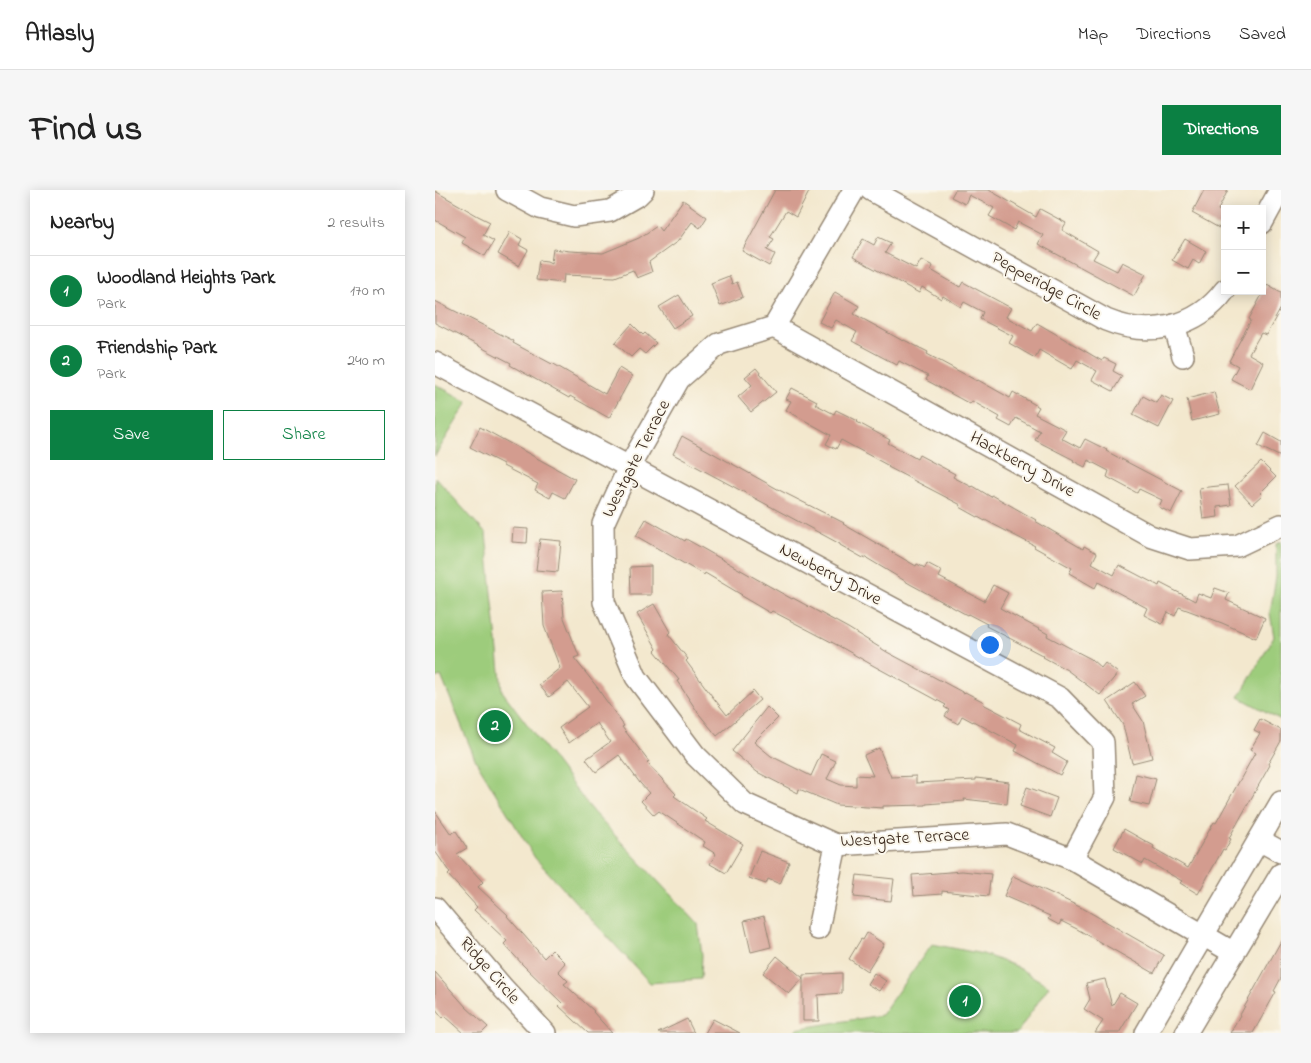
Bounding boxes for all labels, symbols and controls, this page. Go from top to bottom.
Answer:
text: Atlasly [25,17,94,52]
text: Map [1078,22,1108,48]
text: Directions [1136,22,1211,48]
text: Saved [1239,22,1286,48]
text: Find us [30,105,142,156]
button: Directions [1162,105,1281,155]
map controls [1221,205,1266,295]
button: + [1221,205,1266,250]
text: Nearby [50,208,114,238]
text: 2 results [327,211,385,235]
street label: Pepperidge Circle [986,246,1107,329]
button: − [1221,250,1266,295]
text: Woodland Heights Park [97,265,275,292]
text: 1 [63,279,69,303]
text: 170 m [350,279,385,303]
text: Park [97,292,126,316]
text: Friendship Park [97,335,217,362]
text: 2 [62,349,70,373]
text: 240 m [347,349,385,373]
text: Park [97,362,126,386]
street label: Westgate Terrace [596,395,679,523]
button: Save [50,410,213,460]
button: Share [223,410,385,460]
street label: Hackberry Drive [965,425,1080,505]
street label: Newberry Drive [774,537,887,613]
your location [977,632,1003,658]
pin: 2 [479,707,511,745]
street label: Westgate Terrace [840,823,971,856]
street label: Ridge Circle [452,932,526,1012]
pin: 1 [949,982,981,1020]

